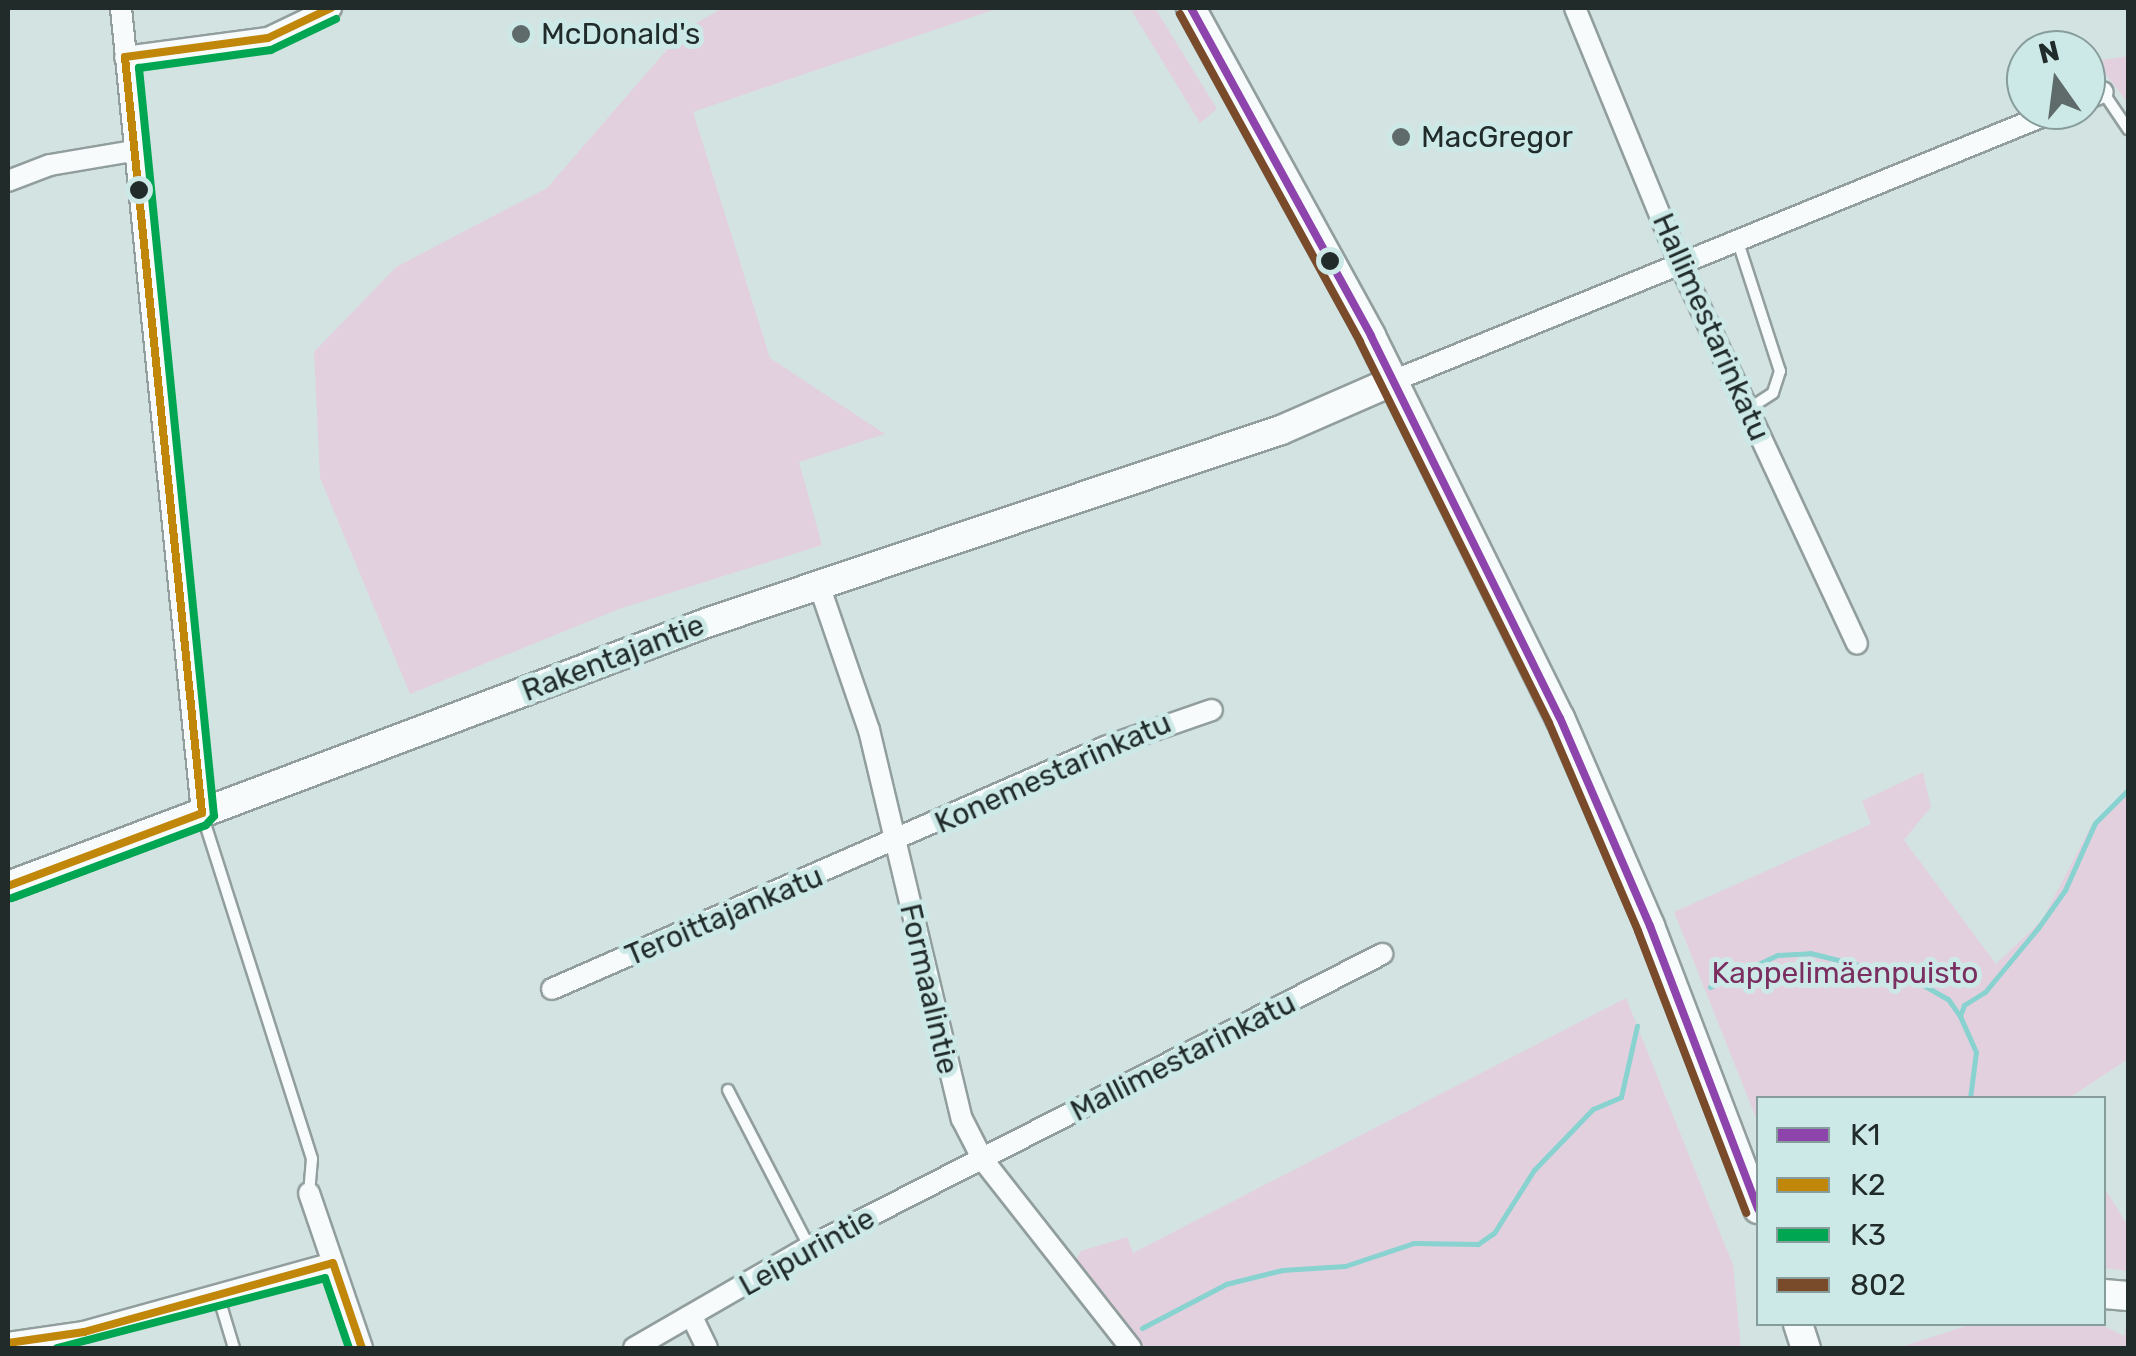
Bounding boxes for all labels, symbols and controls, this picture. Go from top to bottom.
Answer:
place label: McDonald's [541,16,700,52]
marker: McDonald's [510,23,532,45]
north arrow [2006,30,2106,130]
text: N [2035,34,2063,71]
place label: MacGregor [1421,119,1573,155]
marker: MacGregor [1390,126,1412,148]
unlabelled marker [129,180,149,200]
street label: Hallimestarinkatu [1645,208,1777,446]
unlabelled marker [1320,251,1340,271]
street label: Rakentajantie [517,607,709,709]
street label: Konemestarinkatu [929,705,1177,841]
street label: Teroittajankatu [620,858,828,974]
street label: Formaalintie [892,900,966,1078]
park label: Kappelimäenpuisto [1711,955,1979,991]
street label: Mallimestarinkatu [1065,985,1301,1129]
legend [1756,1096,2106,1326]
text: K1 [1850,1117,1880,1153]
text: K2 [1850,1167,1886,1203]
street label: Leipurintie [733,1200,881,1304]
text: K3 [1850,1217,1886,1253]
text: 802 [1850,1267,1906,1303]

